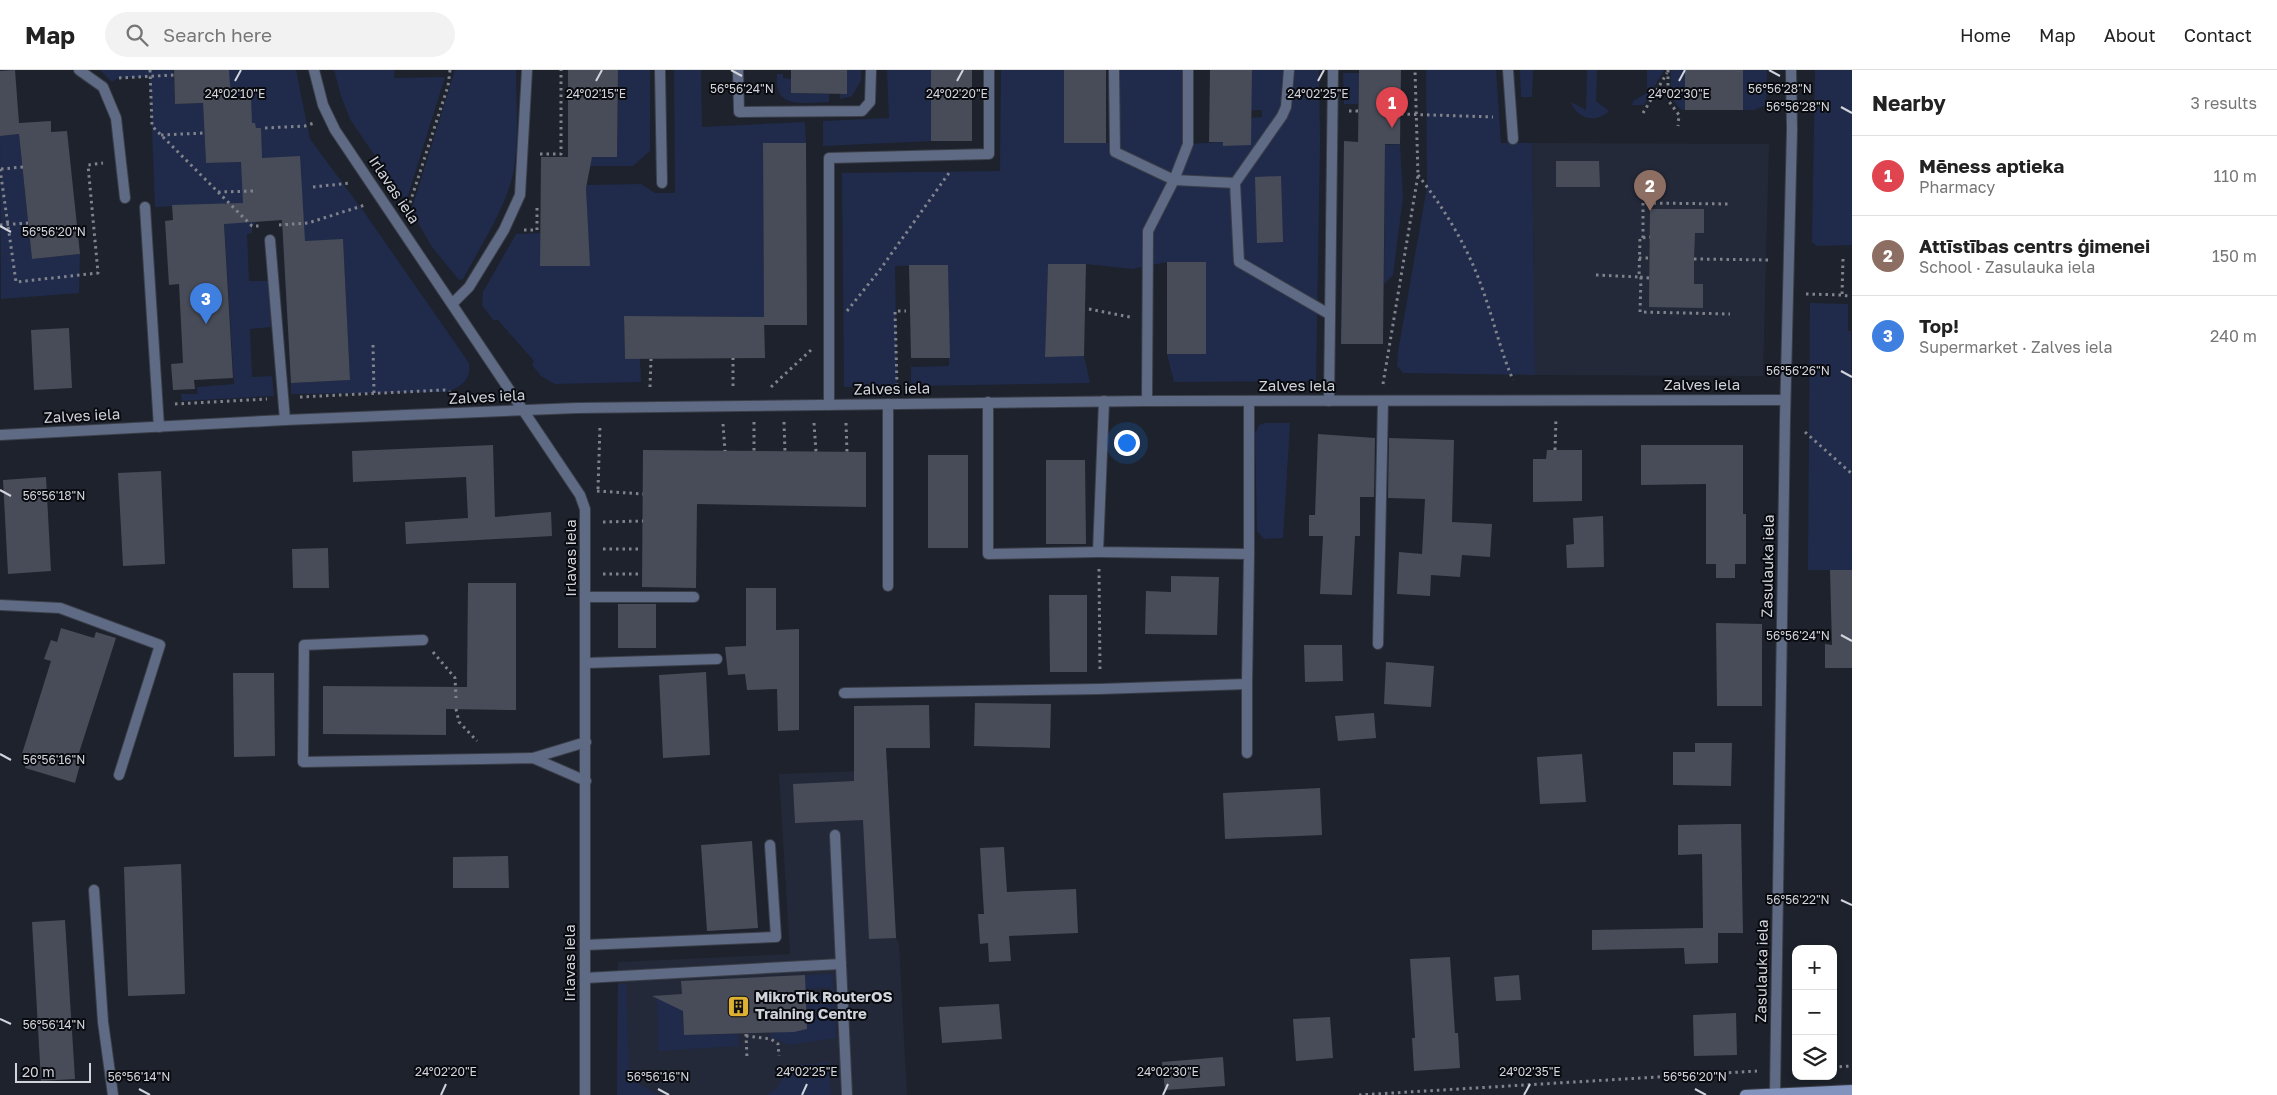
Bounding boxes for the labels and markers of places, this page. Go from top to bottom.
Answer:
pin: 1 [1376,87,1408,128]
pin: 2 [1634,170,1666,211]
pin: 3 [190,283,222,324]
place label: MikroTik RouterOS Training Centre [755,987,893,1022]
building icon: MikroTik RouterOS Training Centre [727,994,751,1018]

